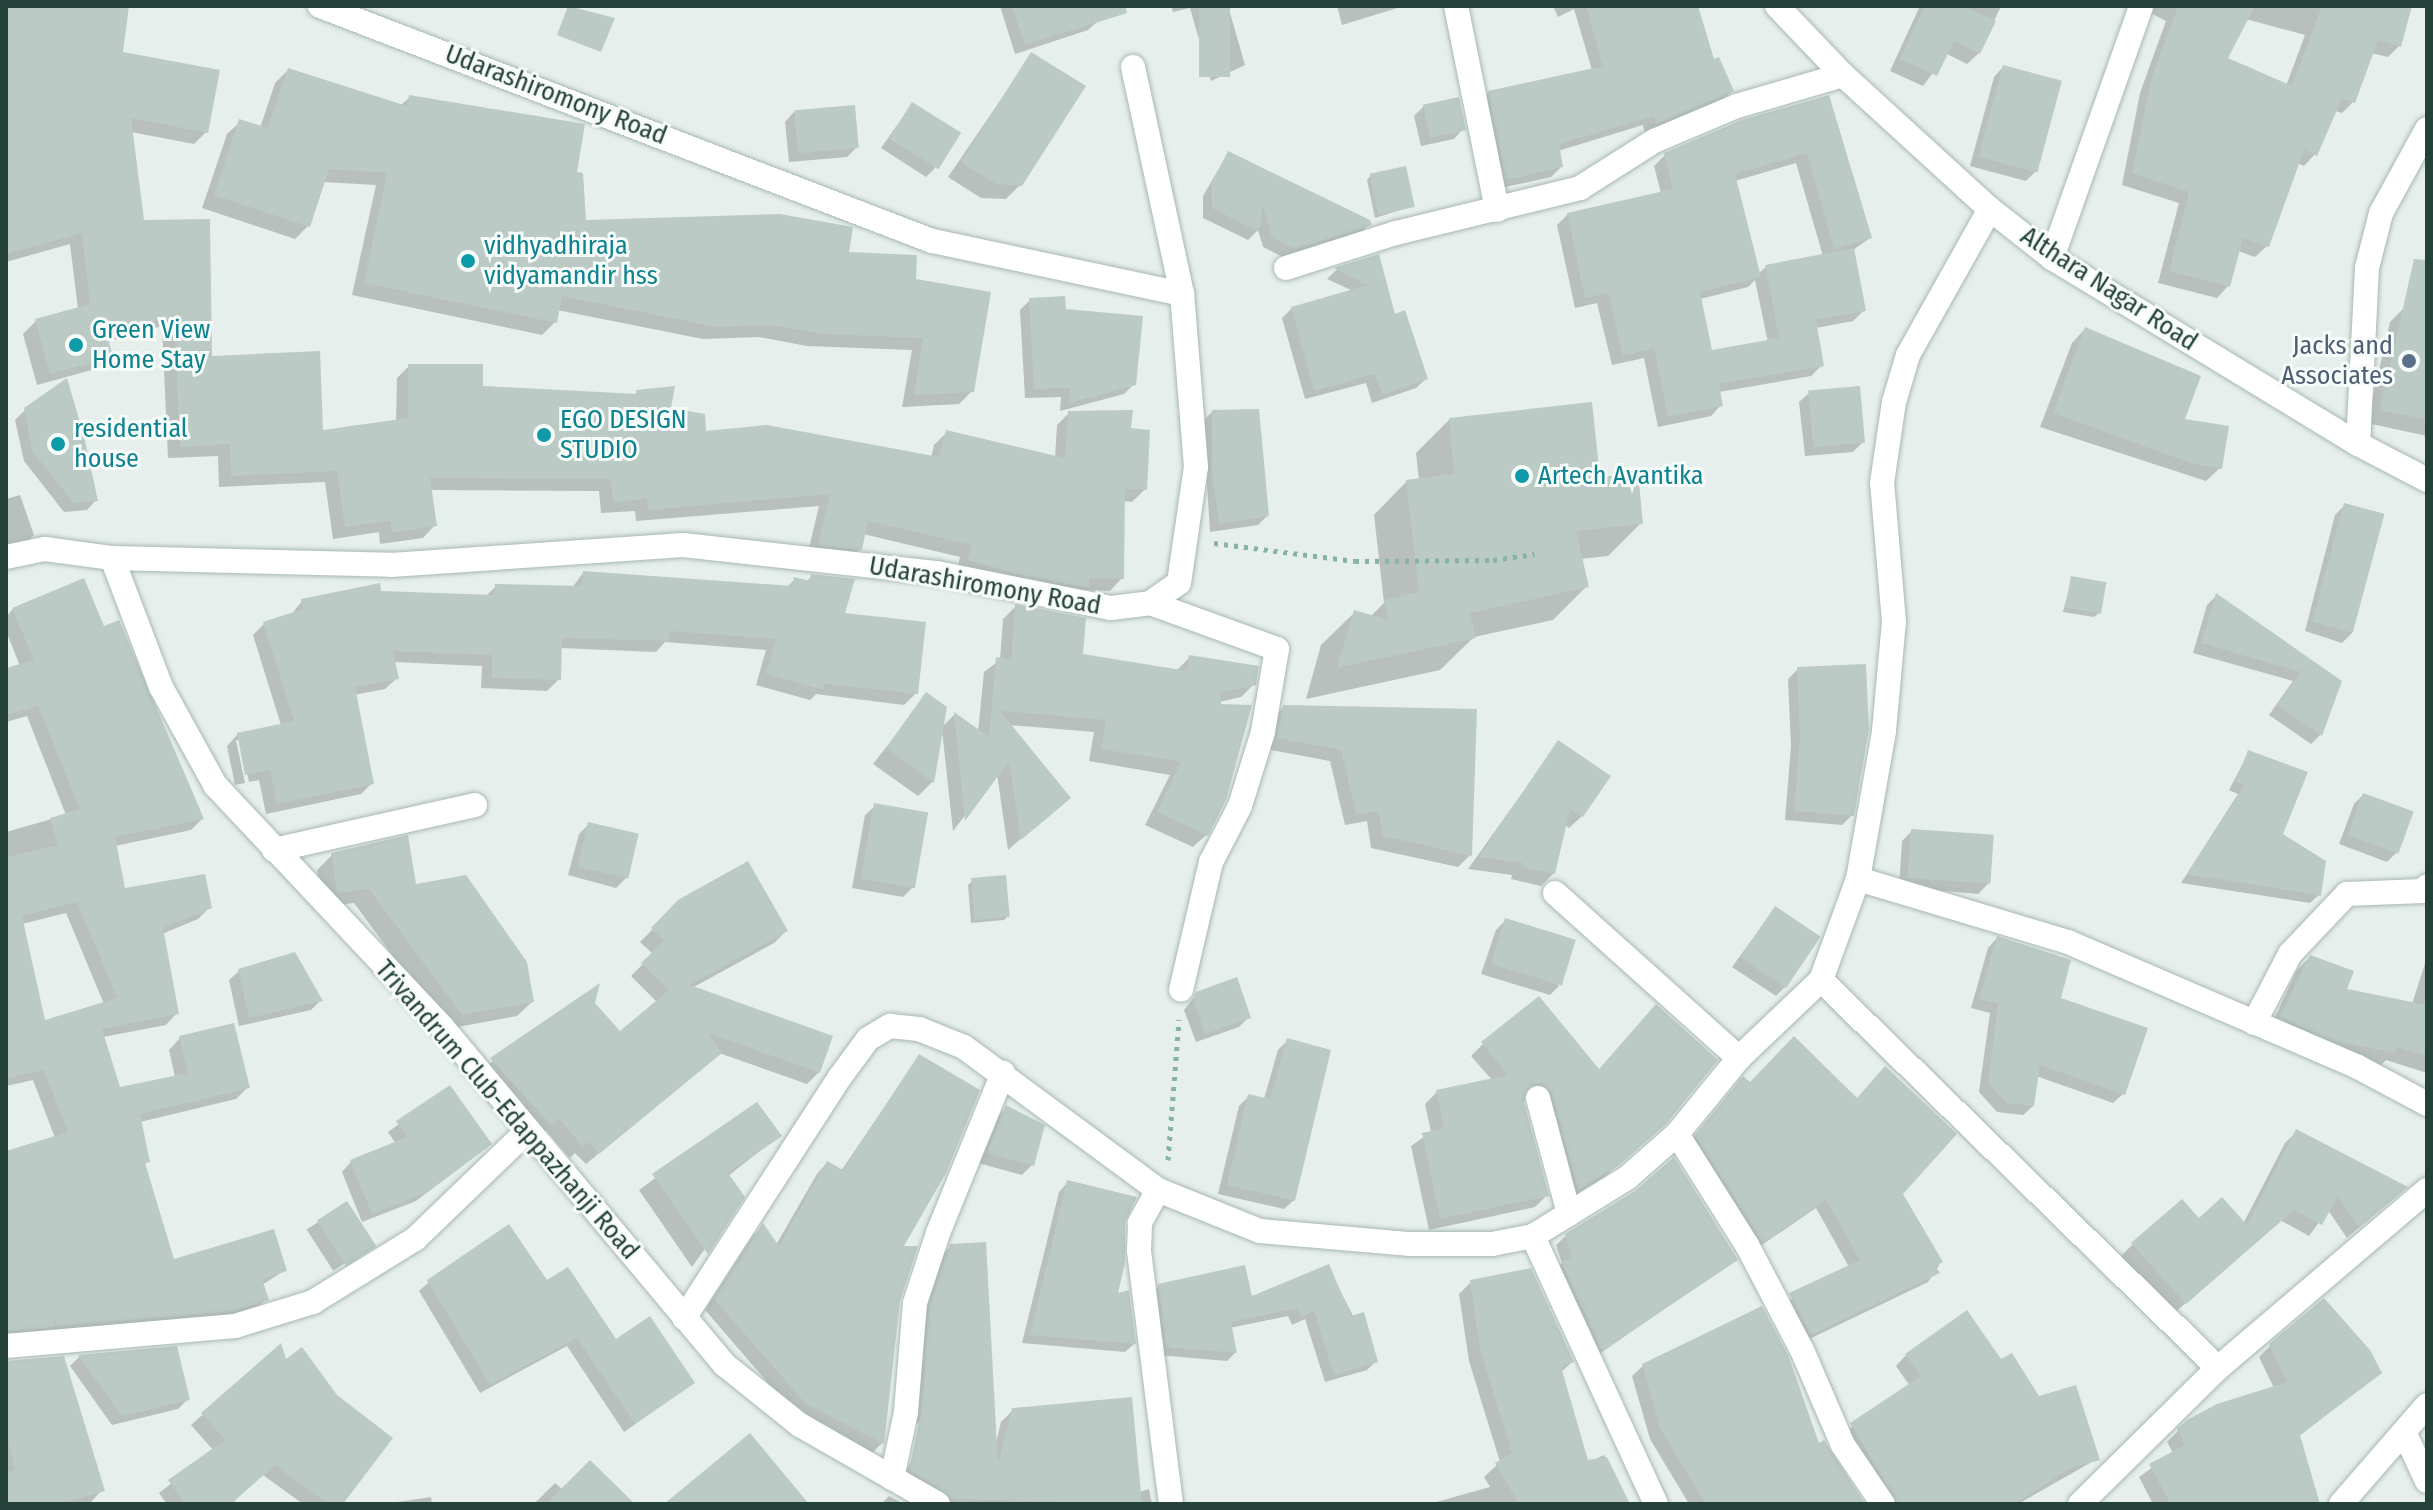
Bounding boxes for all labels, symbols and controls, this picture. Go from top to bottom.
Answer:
street label: Udarashiromony Road [441,38,671,152]
street label: Althara Nagar Road [2015,220,2203,358]
place label: vidhyadhiraja vidyamandir hss [484,230,658,292]
marker: vidhyadhiraja vidyamandir hss [459,252,477,270]
place label: Green View Home Stay [92,314,210,376]
place label: Jacks and Associates [2281,330,2393,392]
marker: Green View Home Stay [67,336,85,354]
marker: Jacks and Associates [2400,352,2418,370]
place label: EGO DESIGN STUDIO [560,404,687,466]
place label: residential house [74,413,188,474]
marker: EGO DESIGN STUDIO [535,426,553,444]
marker: residential house [49,435,67,453]
place label: Artech Avantika [1538,460,1703,492]
marker: Artech Avantika [1513,467,1531,485]
street label: Udarashiromony Road [867,550,1103,622]
street label: Trivandrum Club-Edappazhanji Road [369,954,645,1266]

